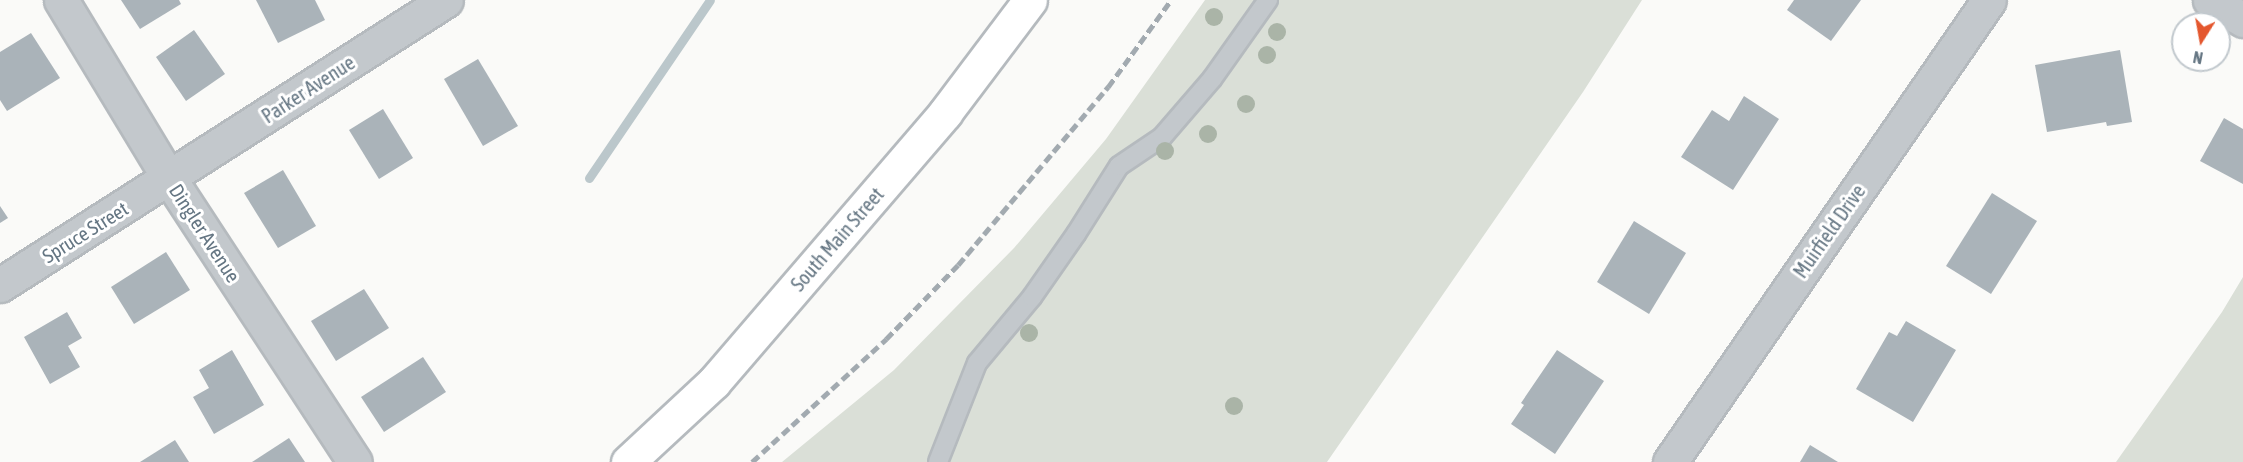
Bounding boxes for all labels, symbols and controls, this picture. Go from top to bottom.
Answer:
north arrow [2171,12,2231,72]
text: N [2192,48,2204,67]
street label: Parker Avenue [257,50,359,128]
street label: Dingler Avenue [164,179,246,287]
street label: Muirfield Drive [1788,180,1870,282]
street label: South Main Street [786,182,888,296]
street label: Spruce Street [38,196,132,268]

